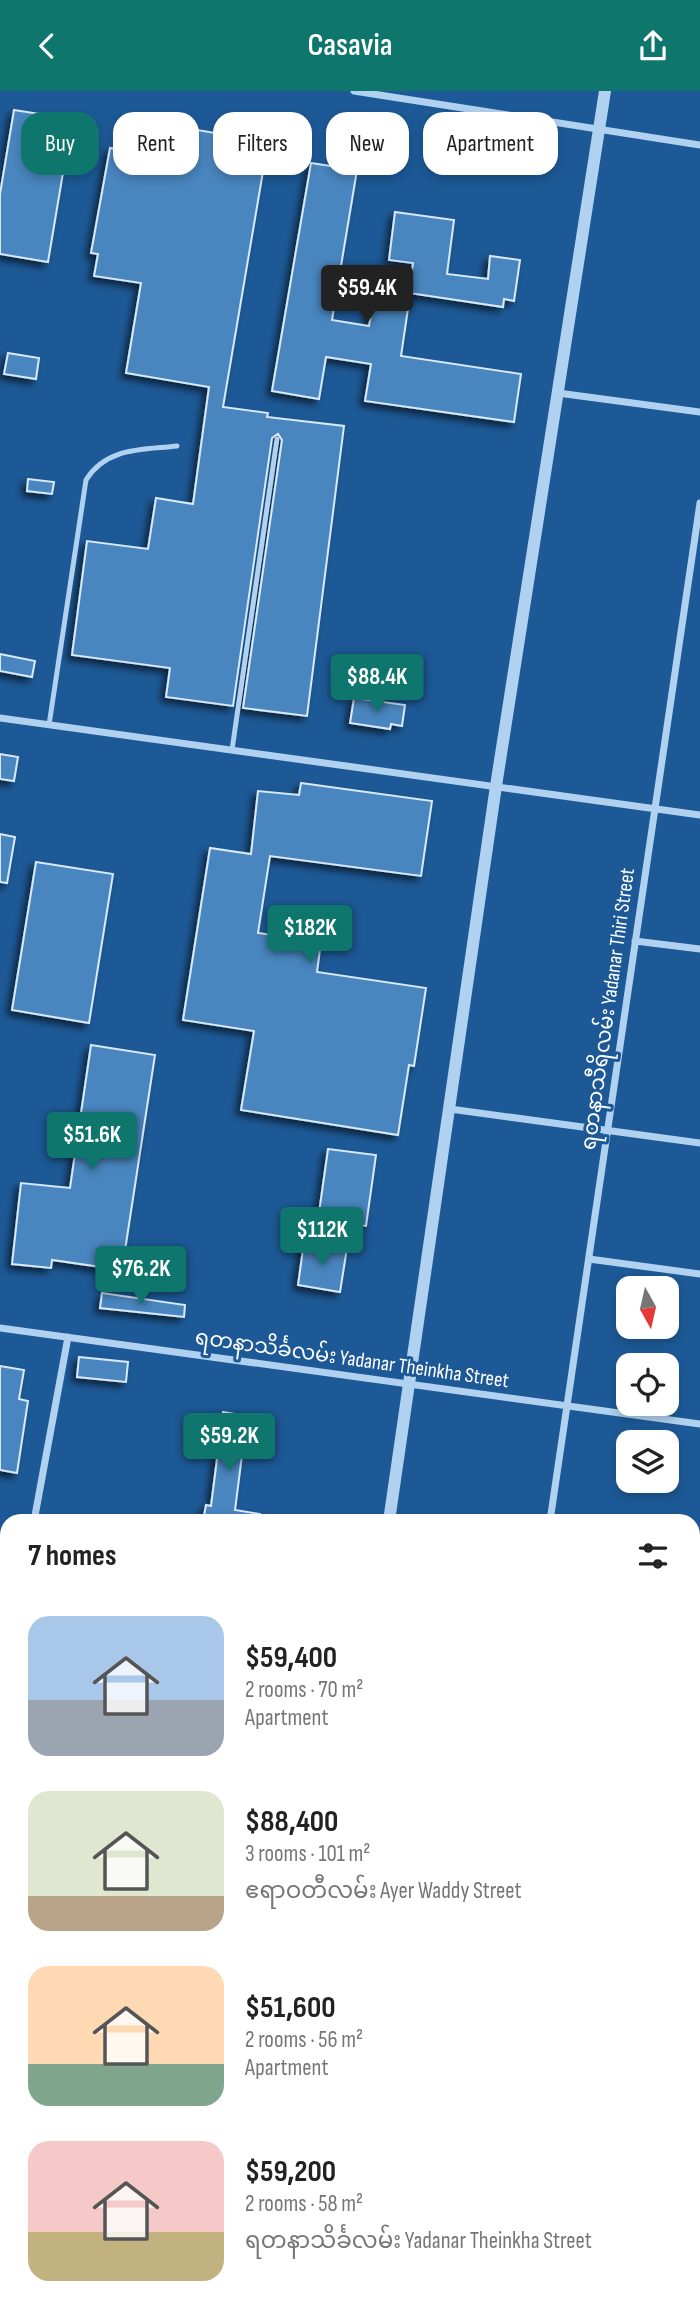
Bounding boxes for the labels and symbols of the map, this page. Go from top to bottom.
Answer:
pin: $59.4K [310,265,424,325]
pin: $88.4K [320,655,434,714]
street label: ရတနာသီရိလမ်း Yadanar Thiri Street [572,866,644,1152]
pin: $182K [261,905,359,965]
pin: $51.6K [35,1112,149,1172]
pin: $112K [273,1207,371,1267]
pin: $76.2K [84,1247,198,1306]
north arrow [616,1276,679,1339]
street label: ရတနာသိင်္ခလမ်း Yadanar Theinkha Street [193,1321,511,1397]
pin: $59.2K [172,1413,286,1473]

